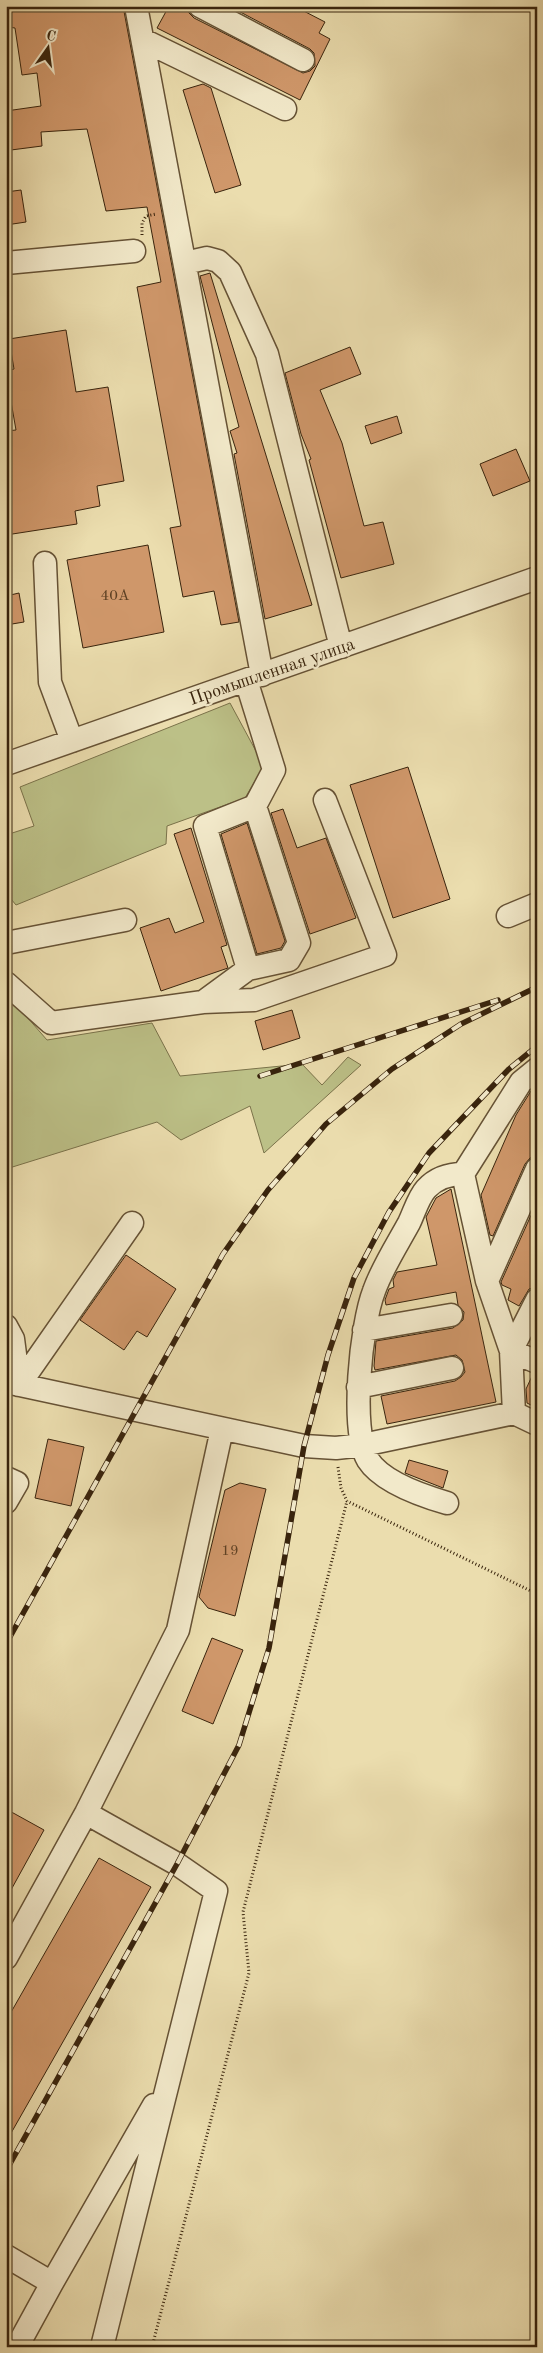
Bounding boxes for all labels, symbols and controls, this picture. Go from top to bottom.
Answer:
north arrow [22,22,72,72]
text: С [45,28,57,44]
house number: 40А [101,589,130,604]
street label: Промышленная улица [187,635,357,709]
house number: 19 [221,1544,239,1559]

